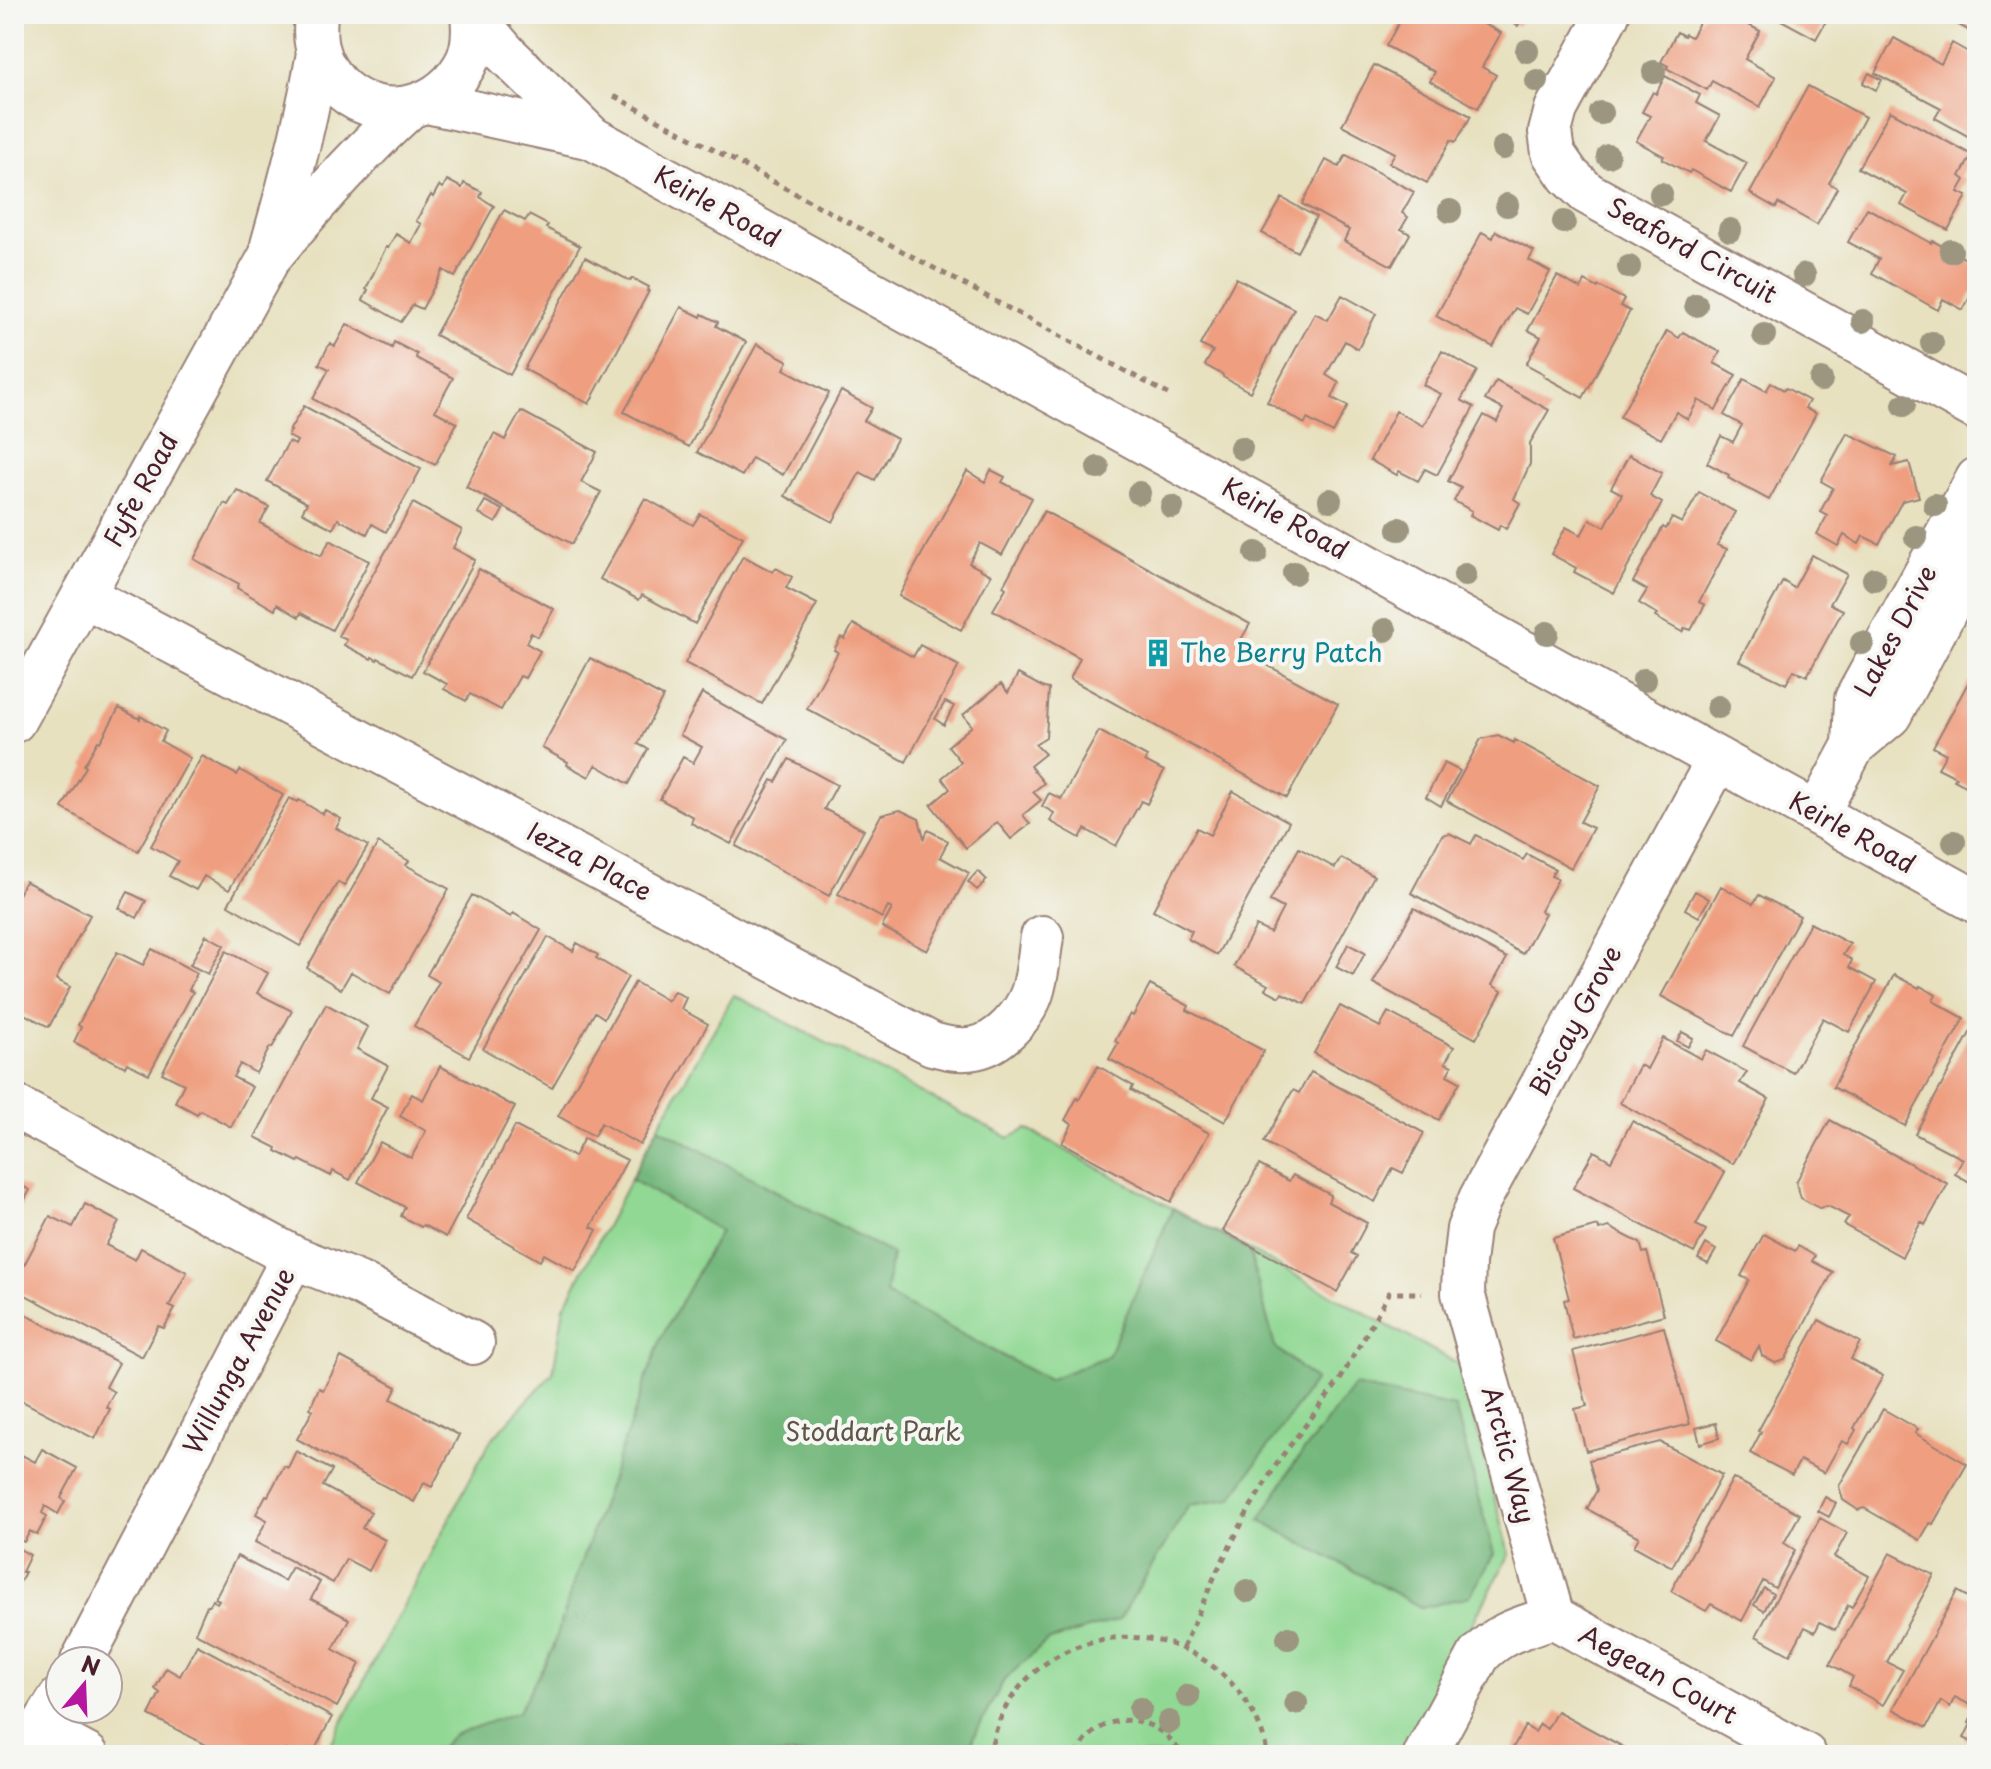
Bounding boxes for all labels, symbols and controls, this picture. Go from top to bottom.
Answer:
street label: Keirle Road [647,155,788,257]
street label: Seaford Circuit [1601,187,1785,313]
street label: Fyfe Road [92,425,187,553]
street label: Keirle Road [1215,467,1356,569]
street label: Lakes Drive [1844,557,1946,703]
place label: The Berry Patch [1180,632,1383,671]
building icon: The Berry Patch [1143,638,1173,668]
street label: Keirle Road [1782,781,1923,883]
street label: Iezza Place [520,811,659,910]
street label: Biscay Grove [1519,938,1631,1103]
street label: Willunga Avenue [172,1260,303,1461]
street label: Arctic Way [1472,1382,1546,1527]
park label: Stoddart Park [785,1411,961,1450]
street label: Aegean Court [1572,1614,1745,1733]
north arrow [44,1645,124,1725]
text: N [77,1646,105,1683]

